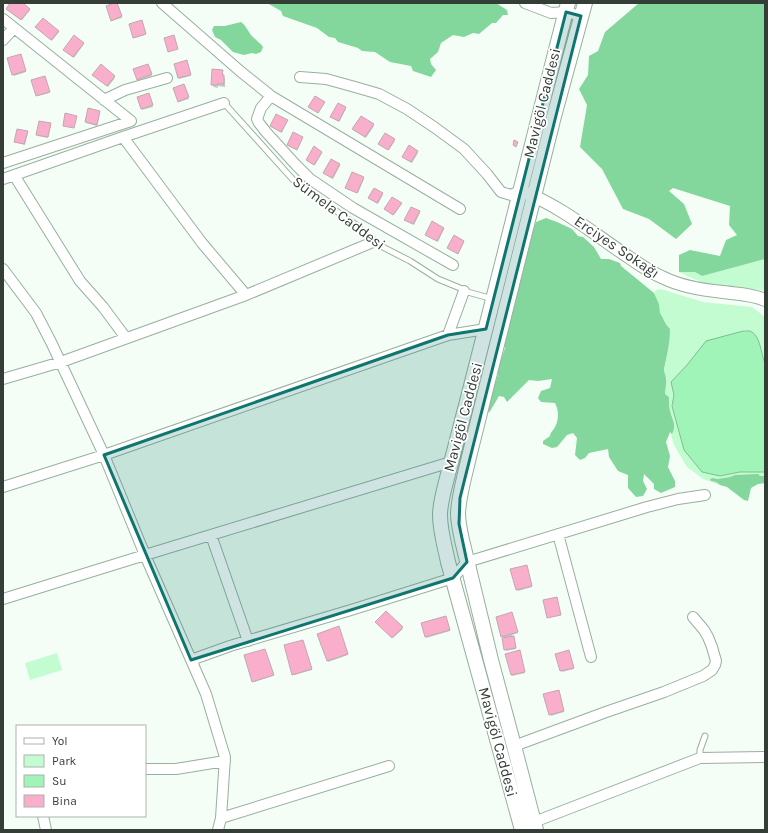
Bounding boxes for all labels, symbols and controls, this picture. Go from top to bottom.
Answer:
street label: Mavigöl Caddesi [520,46,564,160]
street label: Sümela Caddesi [289,172,389,254]
street label: Erciyes Sokağı [571,212,663,282]
street label: Mavigöl Caddesi [440,360,486,474]
street label: Mavigöl Caddesi [475,685,521,799]
legend [16,725,146,817]
text: Yol [52,734,68,748]
text: Park [52,754,77,768]
text: Su [52,774,67,788]
text: Bina [52,794,77,808]

